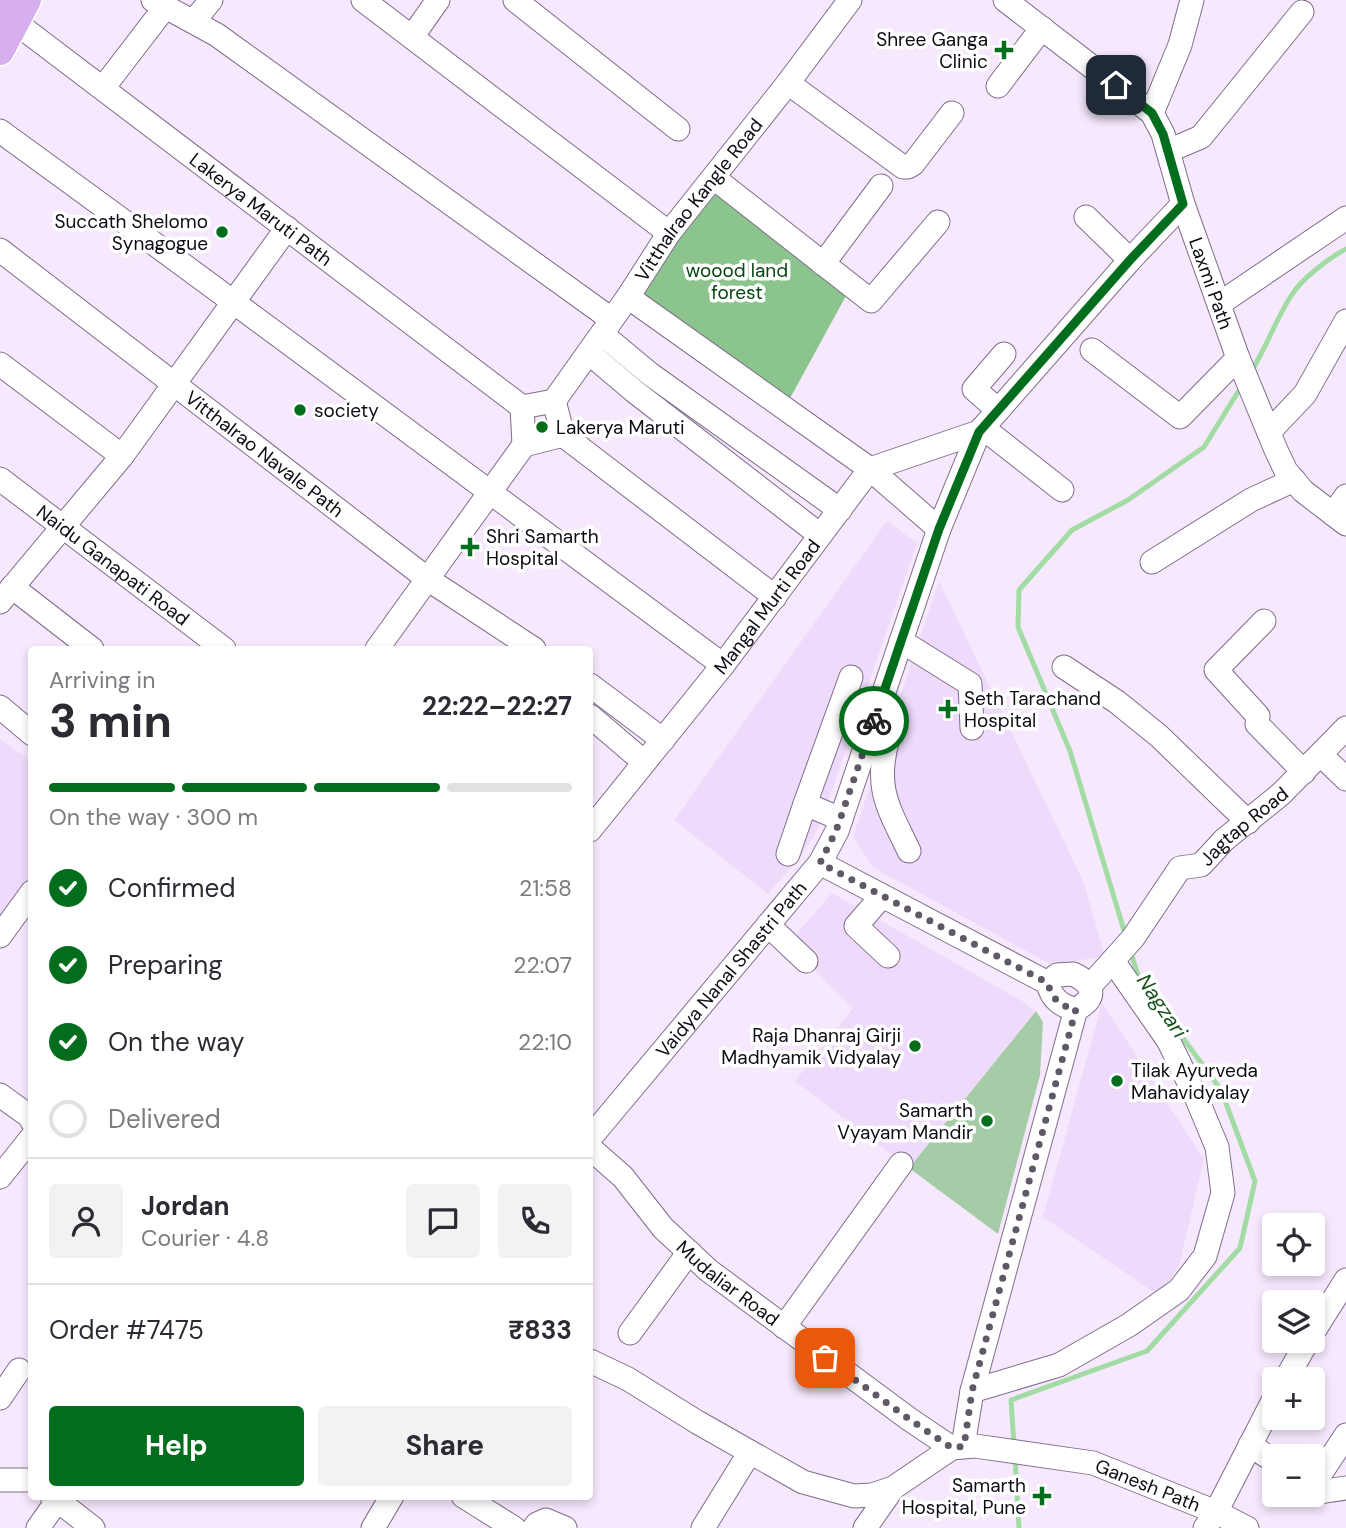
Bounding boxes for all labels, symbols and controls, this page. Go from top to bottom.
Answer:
place label: Shree Ganga Clinic [876,27,988,74]
marker: Shree Ganga Clinic [994,40,1014,60]
pin [1086,55,1146,115]
icon: home [1097,66,1135,104]
street label: Vitthalrao Kangle Road [629,113,768,286]
street label: Lakerya Maruti Path [185,147,337,271]
place label: Succath Shelomo Synagogue [54,209,208,256]
marker: Succath Shelomo Synagogue [214,224,230,240]
street label: Laxmi Path [1183,234,1239,332]
park label: woood land forest [686,258,788,305]
street label: Vitthalrao Navale Path [180,385,349,523]
place label: society [314,398,379,423]
marker: society [292,402,308,418]
place label: Lakerya Maruti [556,415,685,440]
marker: Lakerya Maruti [534,419,550,435]
street label: Naidu Ganapati Road [32,499,194,631]
place label: Shri Samarth Hospital [486,524,599,571]
street label: Mangal Murti Road [708,534,826,679]
marker: Shri Samarth Hospital [460,537,480,557]
text: Arriving in [49,665,155,695]
courier [839,686,909,756]
place label: Seth Tarachand Hospital [964,686,1101,733]
text: 22:22–22:27 [422,689,572,723]
text: 3 min [49,691,172,751]
marker: Seth Tarachand Hospital [938,699,958,719]
icon: bike [855,702,893,740]
street label: Jagtap Road [1194,781,1293,871]
text: On the way · 300 m [49,802,258,832]
icon: check [49,869,87,907]
text: Confirmed [108,871,235,905]
text: 21:58 [519,873,572,903]
street label: Vaidya Nanal Shastri Path [650,876,812,1063]
icon: check [49,946,87,984]
text: Preparing [108,948,223,982]
text: 22:07 [513,950,572,980]
water label: Nagzari [1130,968,1194,1044]
icon: check [49,1023,87,1061]
place label: Raja Dhanraj Girji Madhyamik Vidyalay [721,1023,901,1070]
text: On the way [108,1025,244,1059]
text: 22:10 [518,1027,572,1057]
marker: Raja Dhanraj Girji Madhyamik Vidyalay [907,1038,923,1054]
place label: Tilak Ayurveda Mahavidyalay [1131,1058,1258,1105]
marker: Tilak Ayurveda Mahavidyalay [1109,1073,1125,1089]
place label: Samarth Vyayam Mandir [837,1098,973,1145]
text: Delivered [108,1102,221,1136]
marker: Samarth Vyayam Mandir [979,1113,995,1129]
button: person [49,1184,123,1258]
button: chat [406,1184,480,1258]
button: phone [498,1184,572,1258]
text: Jordan [141,1189,230,1223]
map controls [1262,1213,1325,1507]
button: locate [1262,1213,1325,1276]
text: Courier · 4.8 [141,1223,269,1253]
street label: Mudaliar Road [671,1235,785,1331]
button: layers [1262,1290,1325,1353]
text: Order #7475 [49,1313,204,1347]
text: ₹833 [508,1313,572,1347]
pin [795,1328,855,1388]
icon: bag [806,1339,844,1377]
button: + [1262,1367,1325,1430]
button: Help [49,1406,304,1486]
button: Share [318,1406,572,1486]
button: − [1262,1444,1325,1507]
street label: Ganesh Path [1092,1453,1204,1517]
place label: Samarth Hospital, Pune [902,1473,1026,1520]
marker: Samarth Hospital, Pune [1032,1486,1052,1506]

